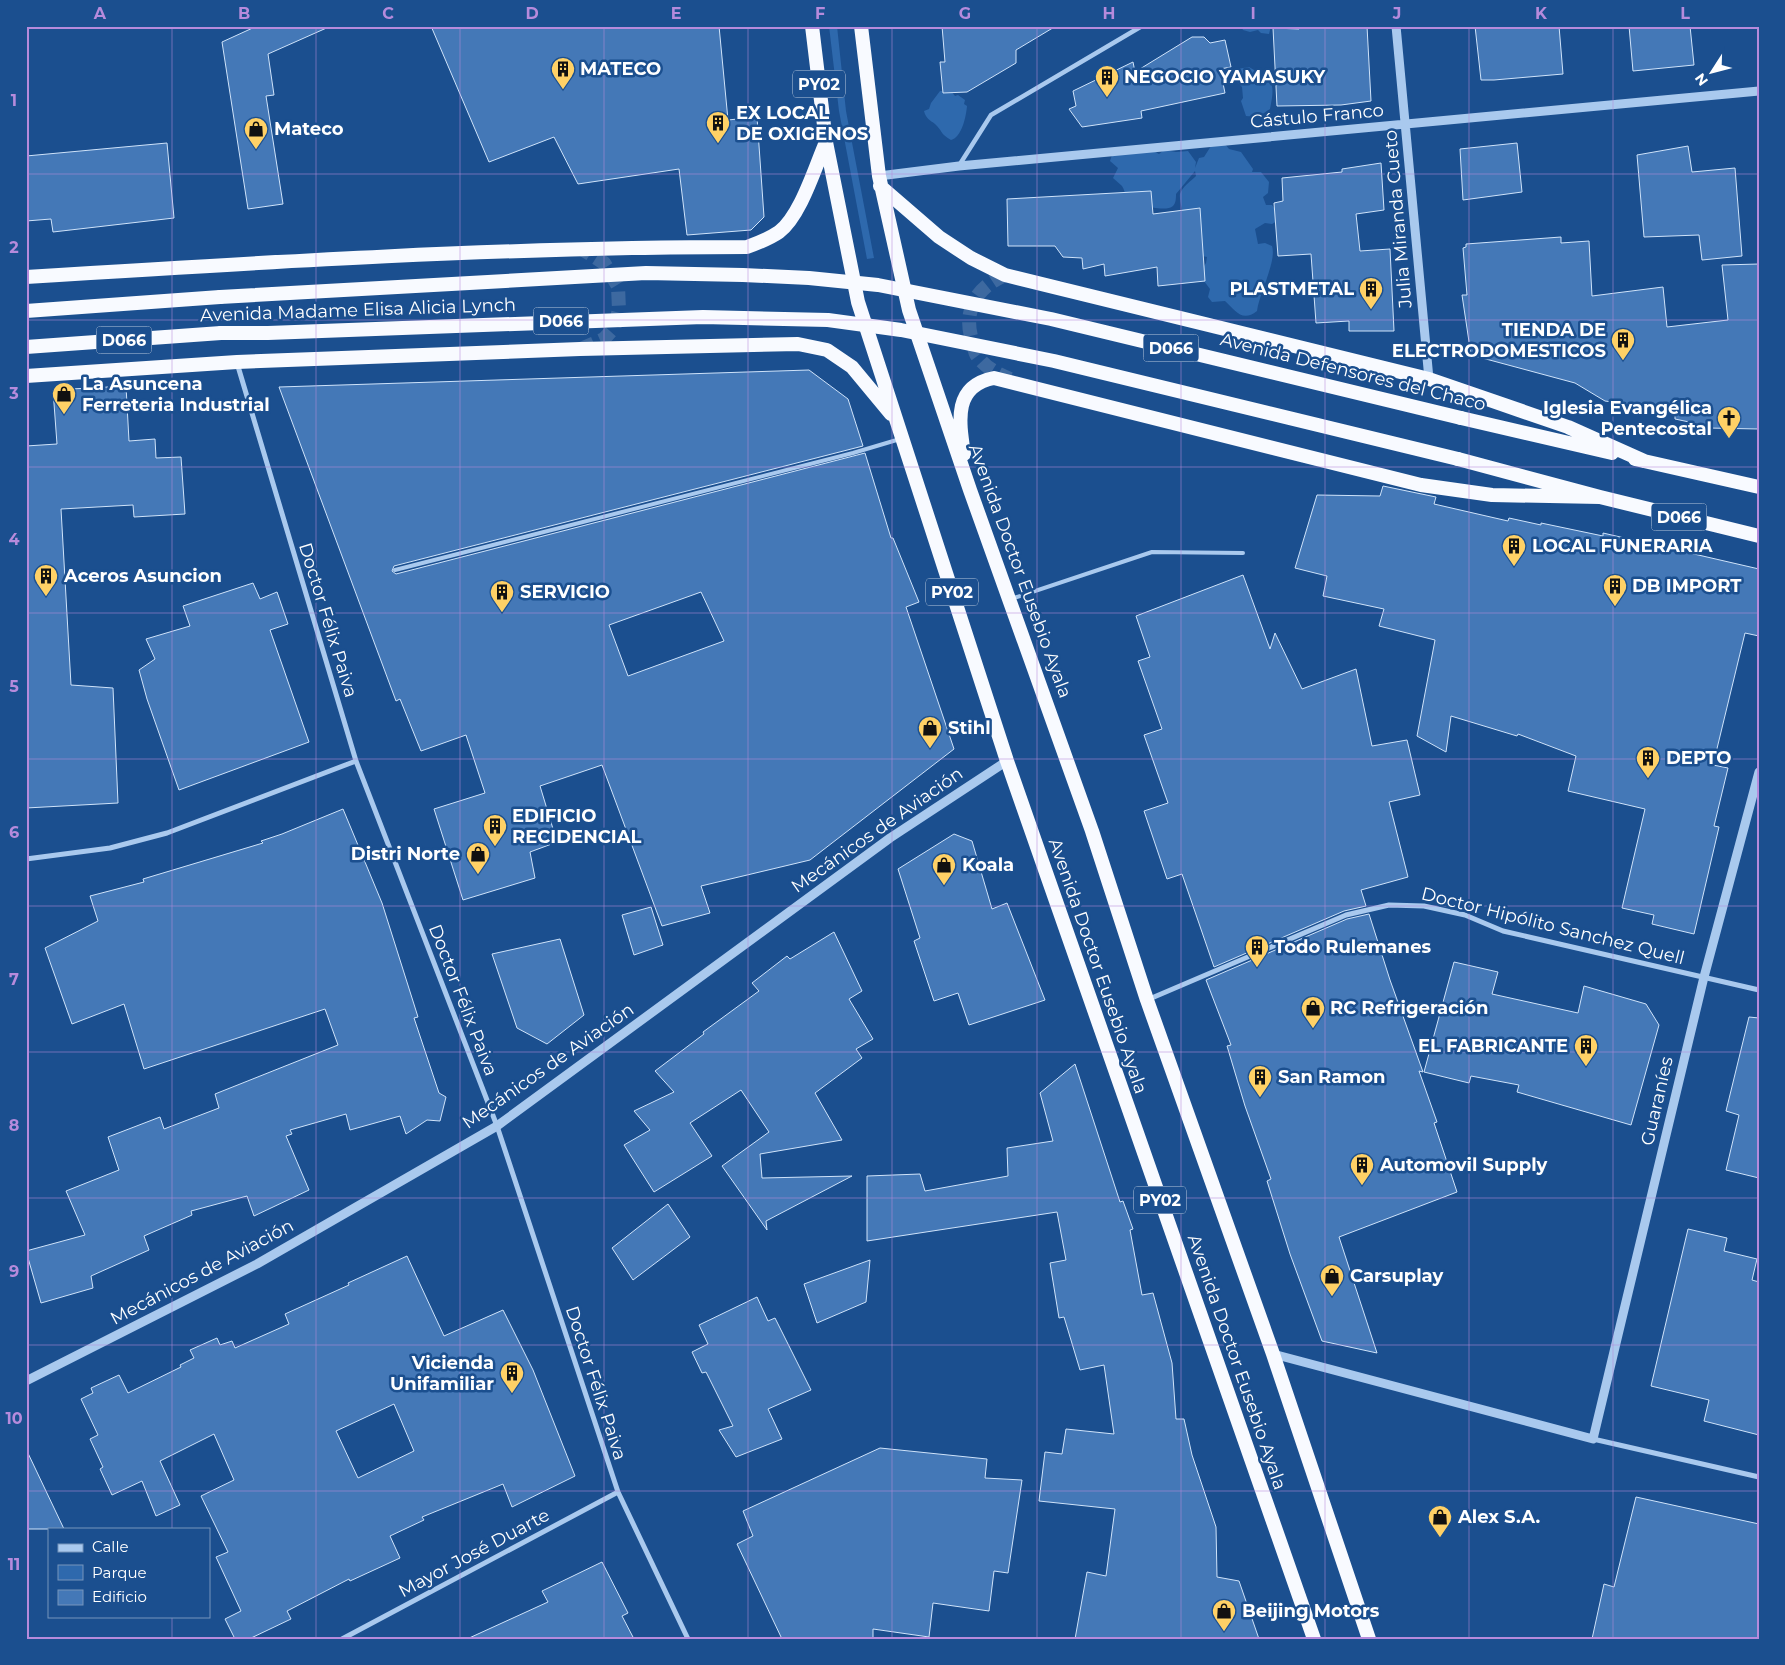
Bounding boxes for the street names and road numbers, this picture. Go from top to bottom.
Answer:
road number: PY02 [793,70,845,98]
street label: Cástulo Franco [1249,99,1385,133]
street label: Julia Miranda Cueto [1379,129,1417,310]
street label: Avenida Madame Elisa Alicia Lynch [200,293,516,327]
road number: D066 [534,308,588,334]
road number: D066 [96,326,152,354]
street label: Avenida Defensores del Chaco [1218,328,1488,416]
road number: D066 [1144,334,1198,362]
street label: Avenida Doctor Eusebio Ayala [964,441,1076,701]
road number: D066 [1652,504,1706,530]
street label: Doctor Félix Paiva [294,540,362,700]
road number: PY02 [926,578,978,606]
street label: Mecánicos de Aviación [787,762,967,898]
street label: Avenida Doctor Eusebio Ayala [1044,835,1152,1097]
street label: Doctor Hipólito Sanchez Quell [1419,883,1687,969]
street label: Doctor Félix Paiva [424,921,502,1079]
street label: Mecánicos de Aviación [458,998,638,1134]
street label: Guaraníes [1636,1054,1678,1148]
road number: PY02 [1134,1186,1186,1214]
street label: Mecánicos de Aviación [107,1214,297,1330]
street label: Avenida Doctor Eusebio Ayala [1183,1231,1291,1493]
street label: Doctor Félix Paiva [561,1303,631,1463]
street label: Mayor José Duarte [395,1504,553,1602]

